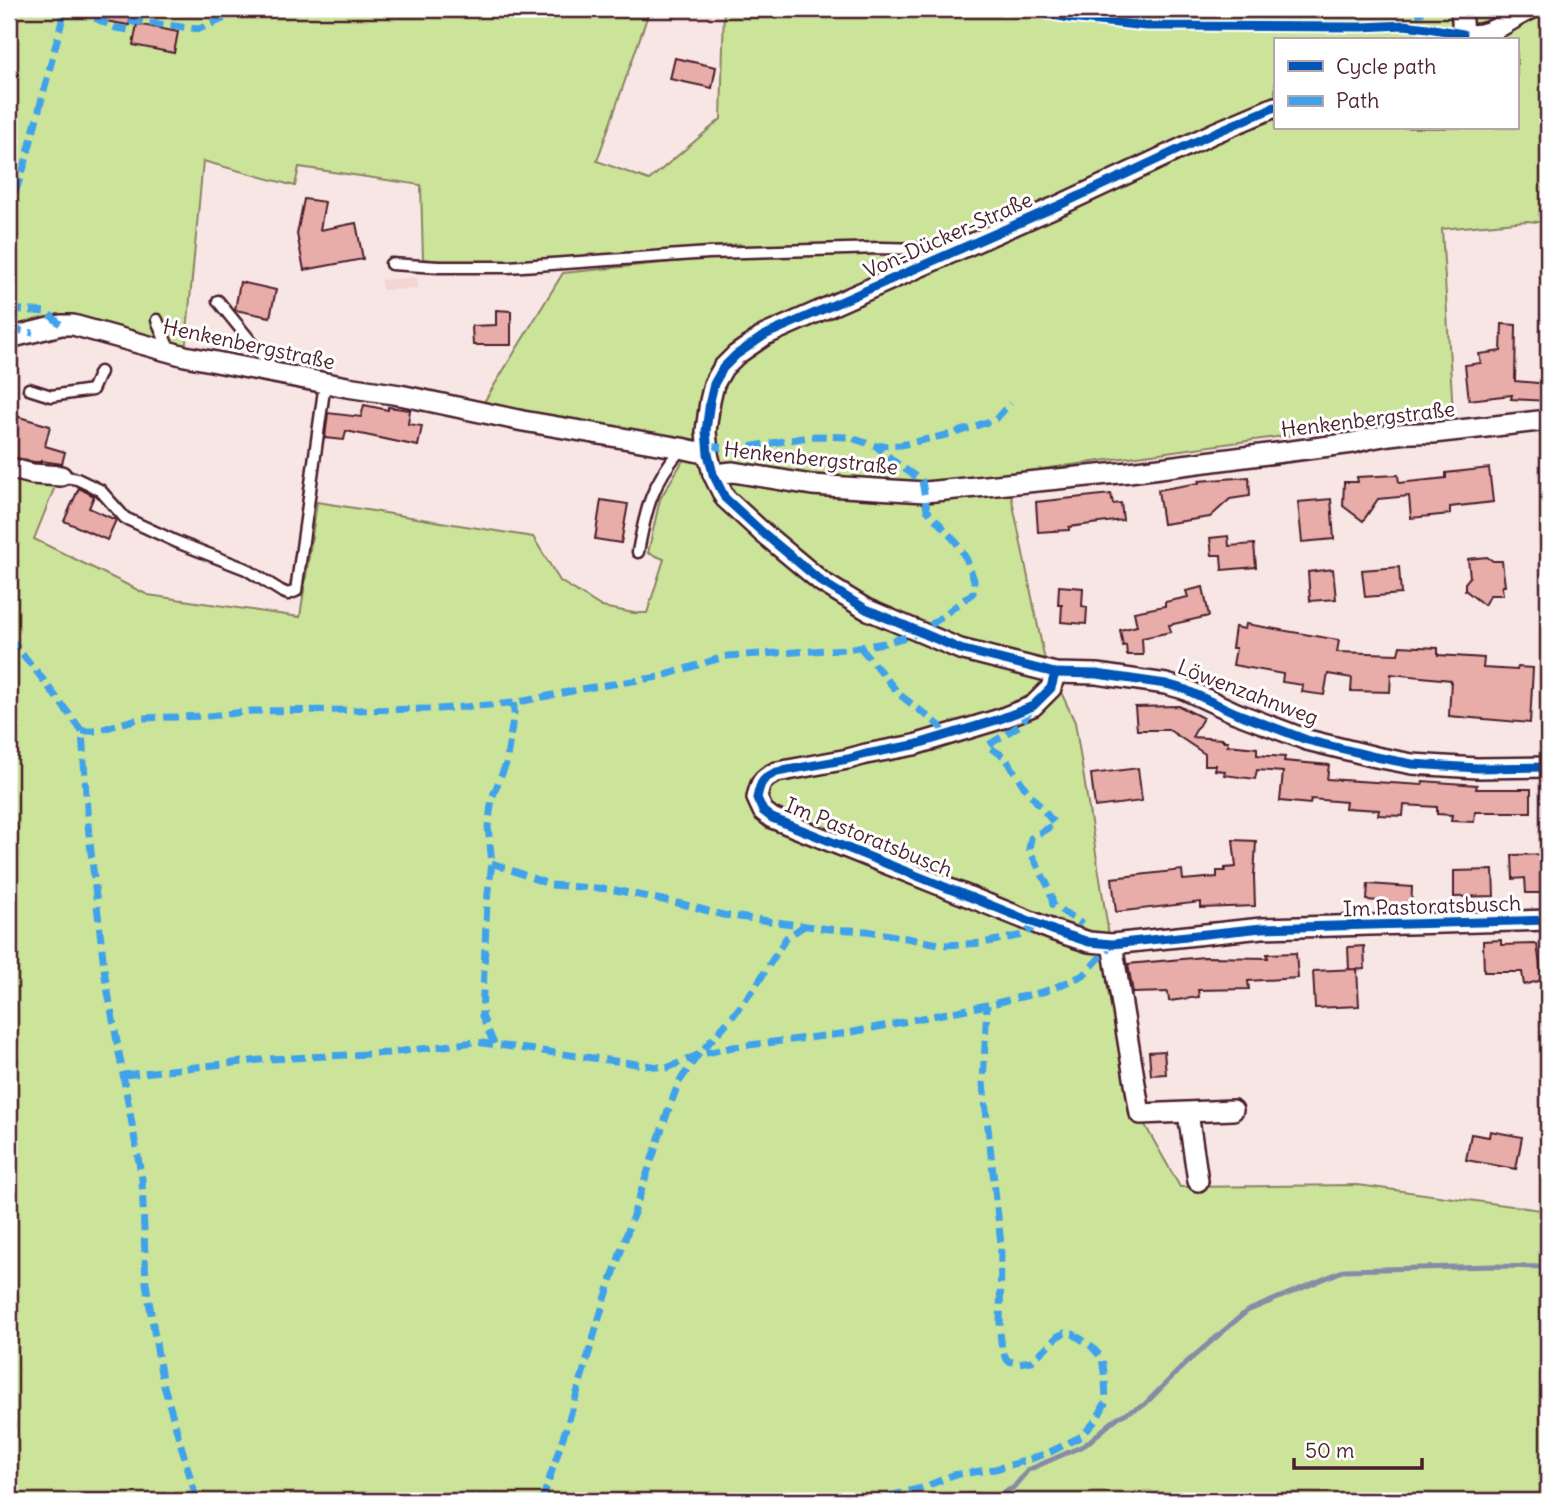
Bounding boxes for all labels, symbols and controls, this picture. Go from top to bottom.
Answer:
legend [1274,38,1518,130]
text: Cycle path [1336,53,1436,80]
text: Path [1336,87,1379,114]
street label: Von-Dücker-Straße [859,186,1037,284]
street label: Henkenbergstraße [161,313,337,375]
street label: Henkenbergstraße [1279,395,1457,443]
street label: Henkenbergstraße [723,435,899,481]
street label: Löwenzahnweg [1174,653,1322,731]
street label: Im Pastoratsbusch [781,791,957,883]
street label: Im Pastoratsbusch [1343,889,1521,923]
scale bar [1294,1426,1422,1470]
text: 50 m [1305,1437,1354,1464]

